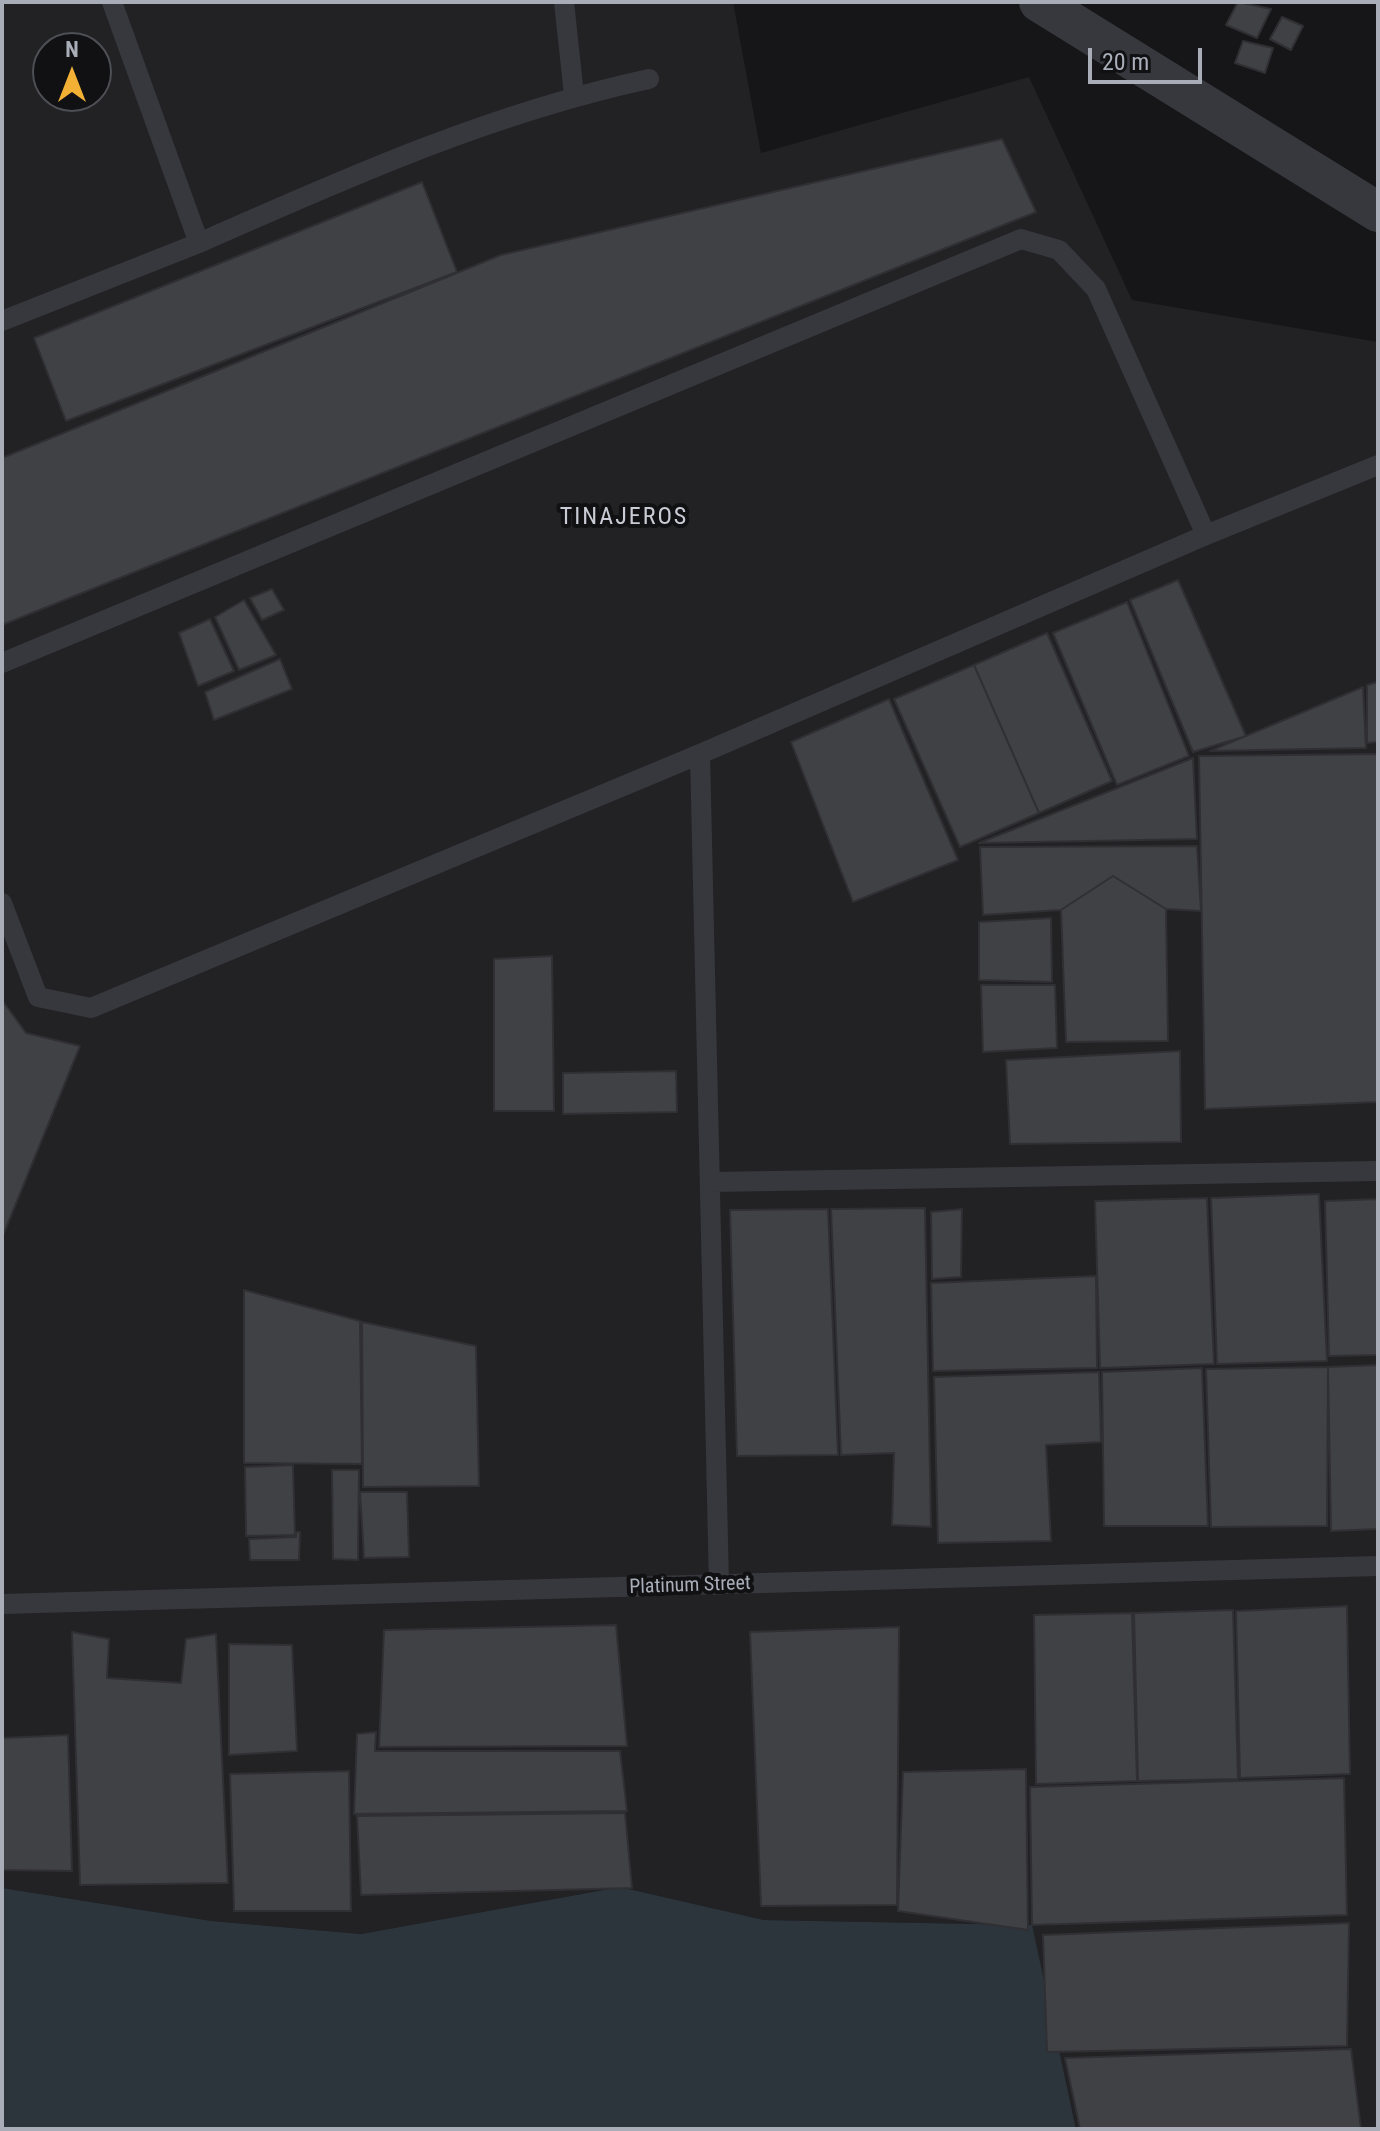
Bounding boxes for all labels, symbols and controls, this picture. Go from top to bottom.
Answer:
north arrow [32,32,112,112]
scale bar [1092,32,1206,82]
text: N [65,37,79,62]
text: 20 m [1102,48,1149,76]
district label: TINAJEROS [560,504,688,532]
street label: Platinum Street [629,1572,751,1600]

